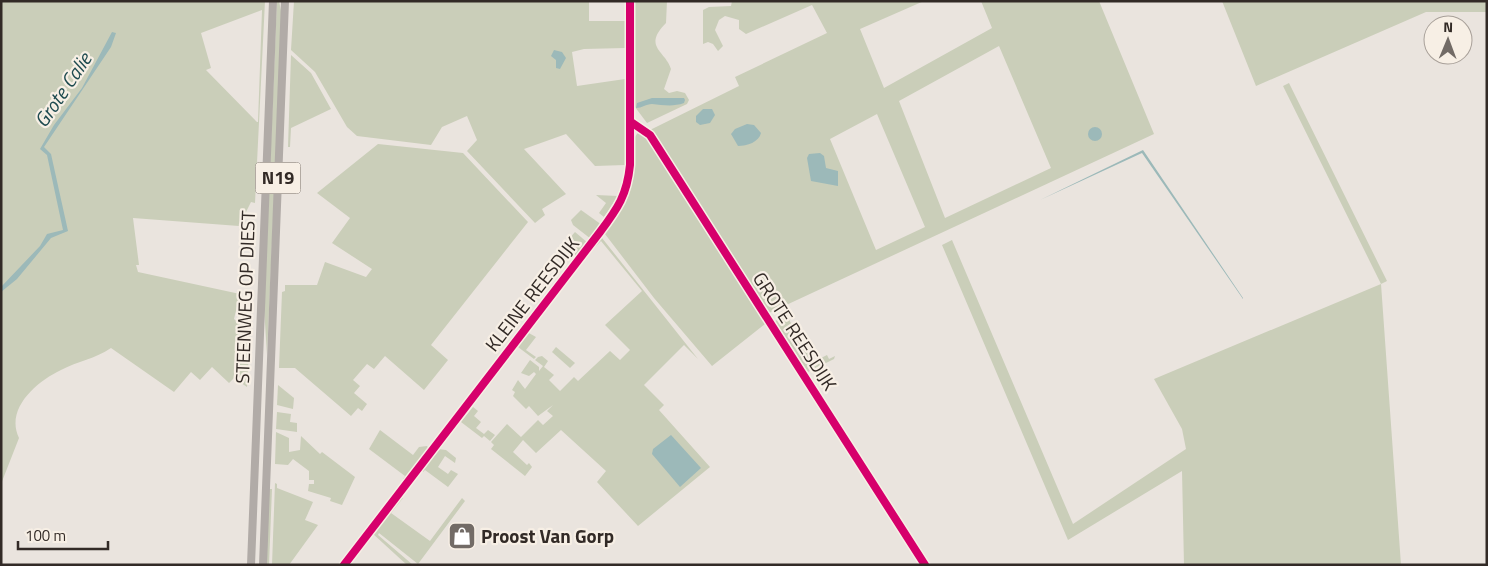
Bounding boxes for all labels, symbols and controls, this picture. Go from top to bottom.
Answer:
north arrow [1423,15,1473,65]
text: N [1443,16,1453,37]
water label: Grote Calie [26,44,100,134]
road number: N19 [256,162,300,194]
street label: STEENWEG OP DIEST [227,210,262,384]
street label: KLEINE REESDIJK [477,230,586,357]
street label: GROTE REESDIJK [746,266,845,396]
scale bar [18,518,108,550]
shop icon: Proost Van Gorp [447,521,477,551]
place label: Proost Van Gorp [481,521,614,550]
text: 100 m [25,524,66,547]

